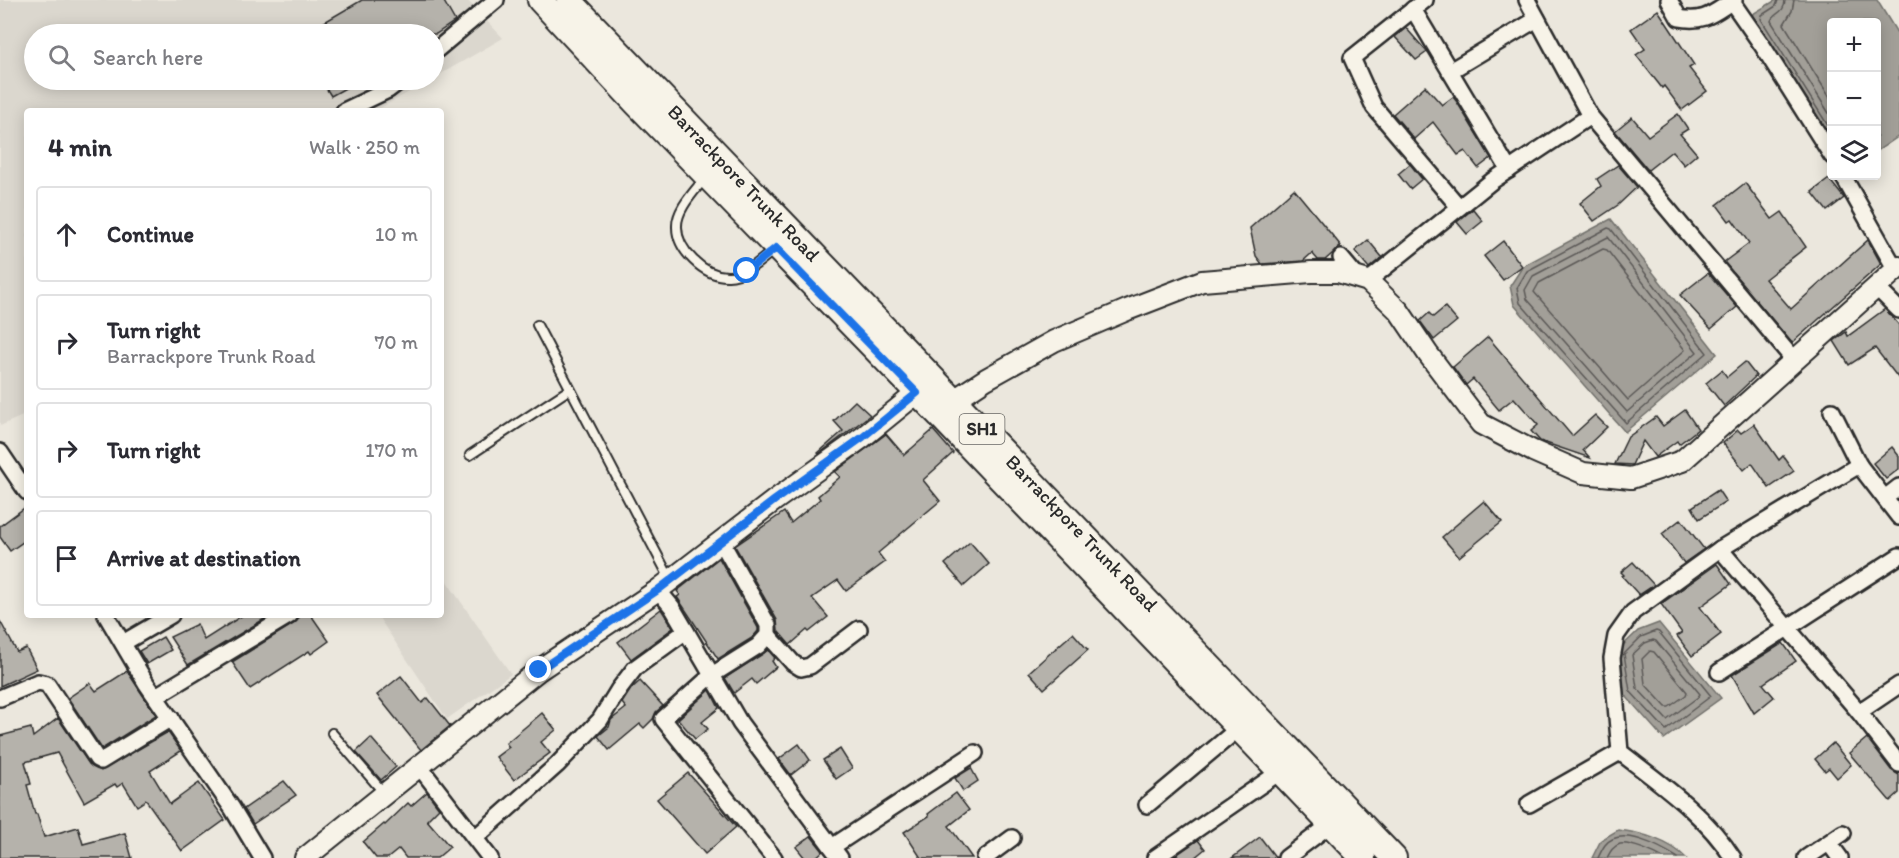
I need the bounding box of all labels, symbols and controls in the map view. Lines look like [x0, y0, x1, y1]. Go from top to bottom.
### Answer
map controls [1827, 18, 1881, 180]
button: + [1827, 18, 1881, 72]
search box [24, 24, 444, 90]
icon: search [45, 41, 78, 74]
text: Search here [93, 44, 203, 71]
button: − [1827, 72, 1881, 126]
street label: Barrackpore Trunk Road [663, 100, 825, 266]
button: layers [1827, 126, 1881, 180]
text: 4 min [48, 131, 112, 163]
text: Walk · 250 m [309, 135, 420, 159]
icon: ahead [50, 218, 83, 251]
text: Continue [107, 221, 194, 248]
text: 10 m [375, 222, 418, 246]
route start [733, 257, 759, 283]
text: Turn right [107, 317, 201, 344]
icon: right [50, 326, 83, 359]
text: 70 m [374, 330, 418, 354]
text: Barrackpore Trunk Road [107, 344, 316, 368]
road number: SH1 [960, 414, 1004, 444]
icon: right [50, 434, 83, 467]
text: Turn right [107, 437, 201, 464]
text: 170 m [365, 438, 418, 462]
street label: Barrackpore Trunk Road [1001, 450, 1163, 616]
icon: arrive [50, 542, 83, 575]
text: Arrive at destination [107, 545, 301, 572]
route end [525, 656, 551, 682]

